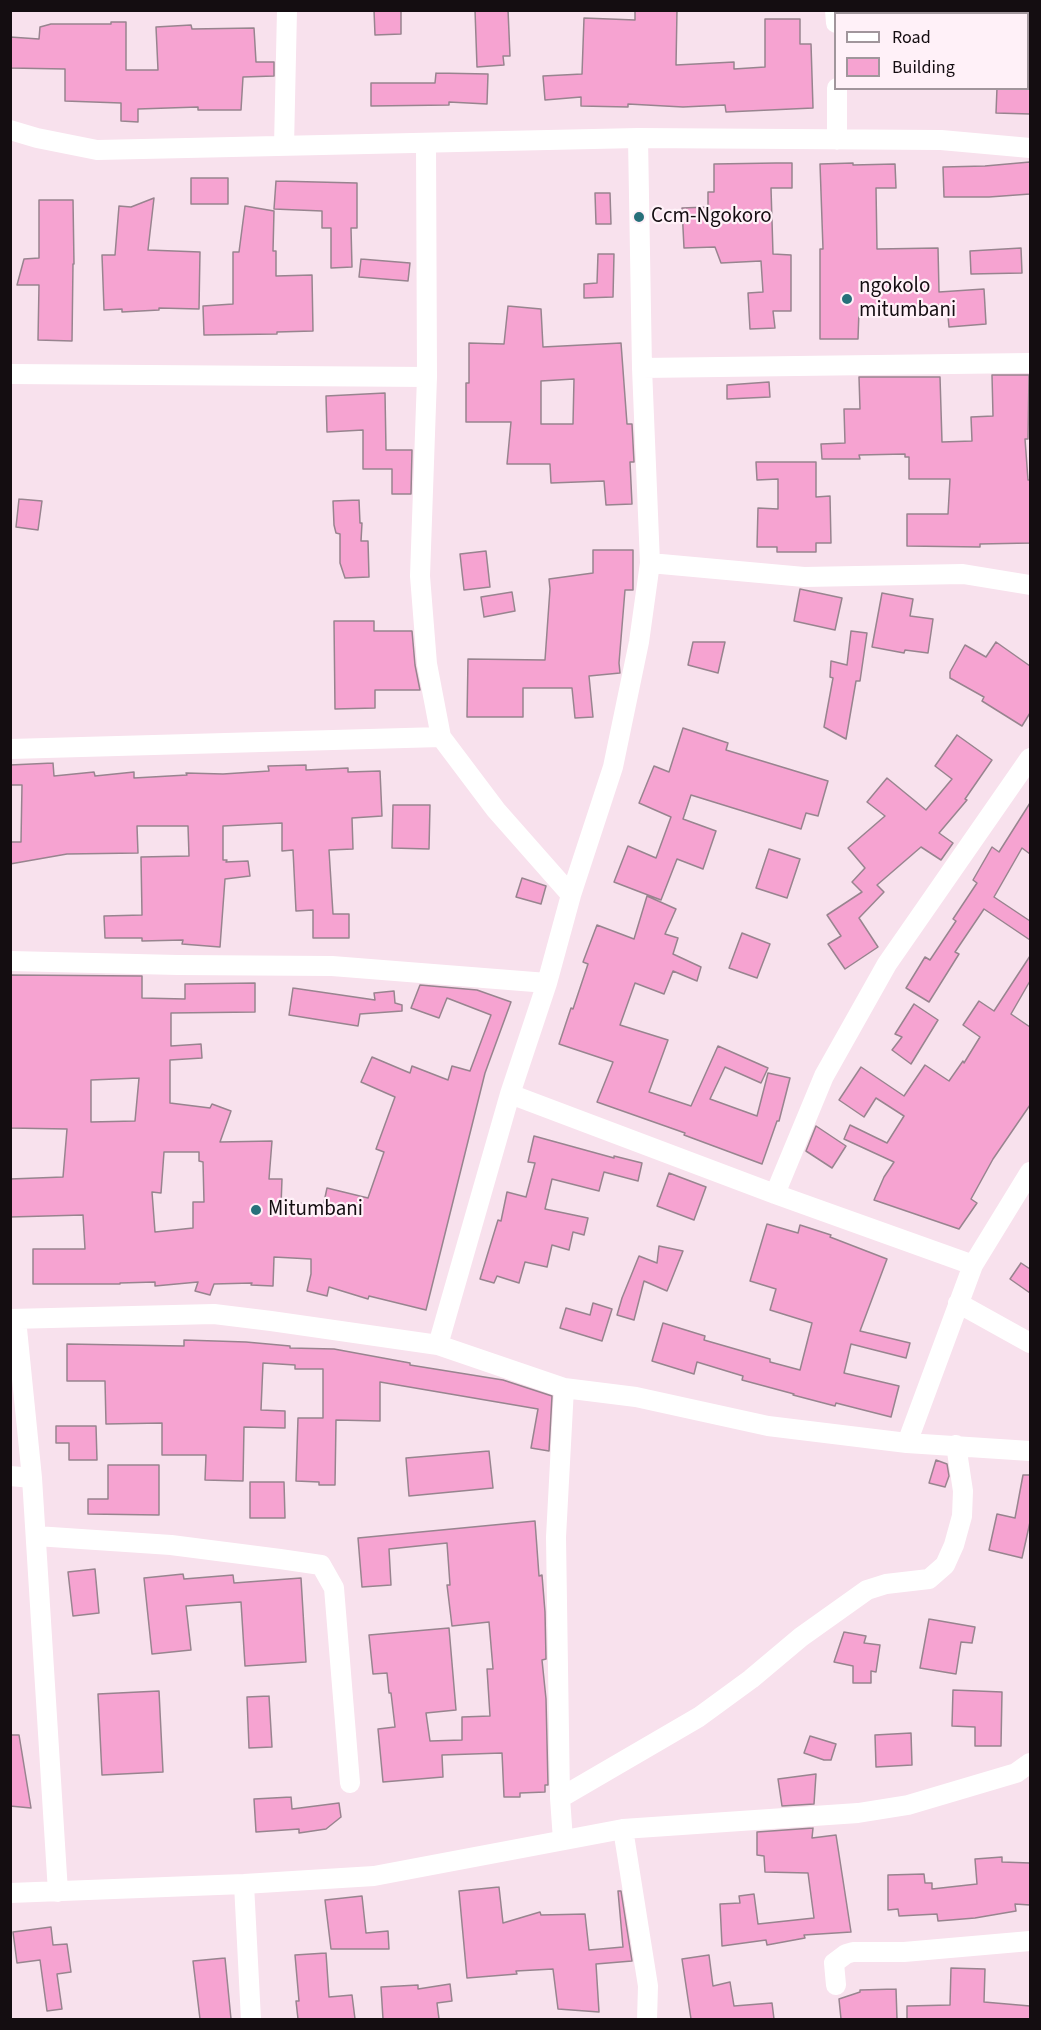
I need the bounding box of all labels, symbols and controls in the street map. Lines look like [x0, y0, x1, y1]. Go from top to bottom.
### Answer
legend [834, 12, 1029, 90]
text: Road [892, 25, 931, 50]
text: Building [892, 55, 955, 80]
place label: Ccm-Ngokoro [651, 204, 772, 230]
marker: Ccm-Ngokoro [632, 210, 646, 224]
place label: ngokolo mitumbani [859, 274, 956, 324]
marker: ngokolo mitumbani [840, 292, 854, 306]
place label: Mitumbani [268, 1197, 363, 1223]
marker: Mitumbani [249, 1203, 263, 1217]

